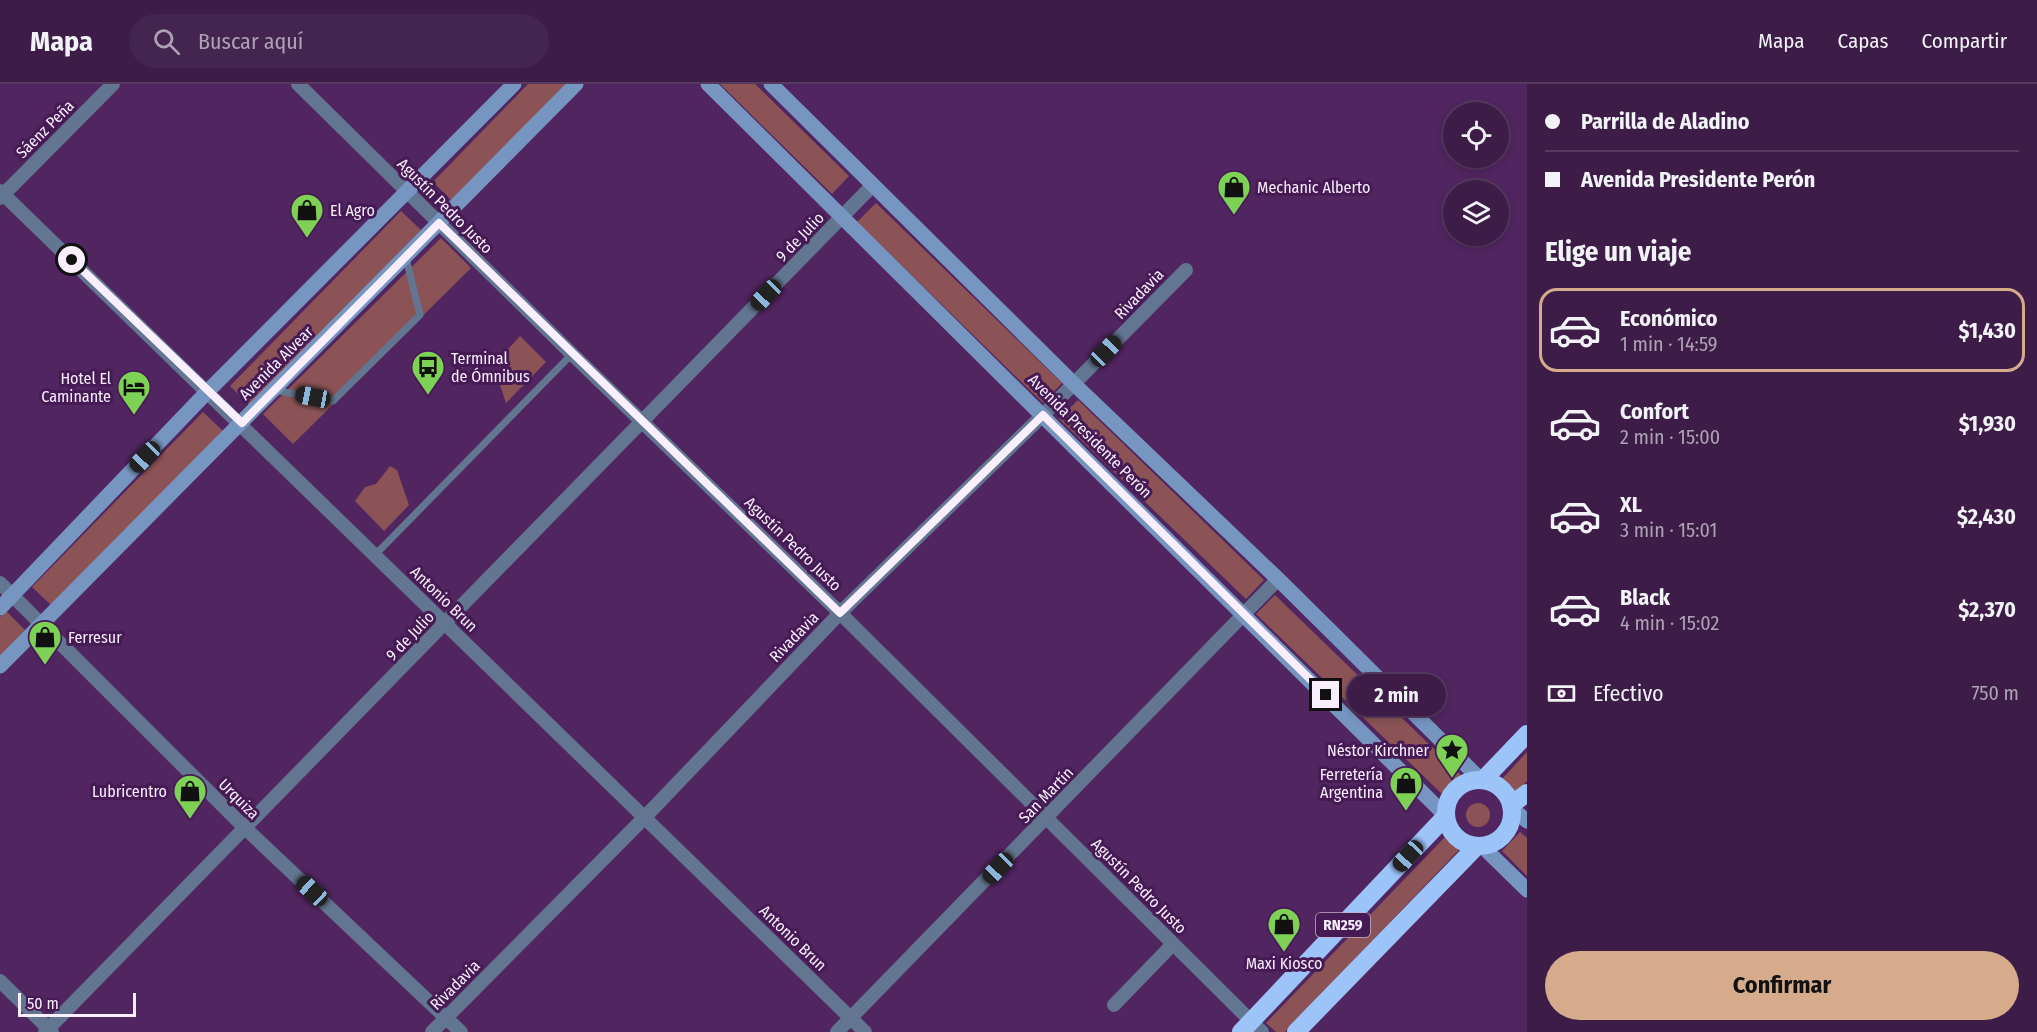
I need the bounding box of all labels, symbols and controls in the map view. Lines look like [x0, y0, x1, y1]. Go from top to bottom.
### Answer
search box [129, 14, 549, 68]
text: Mapa [30, 25, 93, 58]
icon: search [150, 25, 183, 58]
text: Buscar aquí [198, 28, 303, 55]
text: Mapa [1758, 28, 1805, 54]
text: Capas [1838, 28, 1888, 54]
text: Compartir [1921, 28, 2007, 54]
street label: Sáenz Peña [12, 96, 78, 162]
map controls [1443, 102, 1509, 246]
button: locate [1443, 102, 1509, 168]
text: Parrilla de Aladino [1581, 108, 1750, 135]
street label: Agustín Pedro Justo [393, 154, 497, 258]
text: Avenida Presidente Perón [1581, 166, 1815, 193]
shop icon: Mechanic Alberto [1216, 169, 1252, 216]
place label: Mechanic Alberto [1257, 178, 1371, 197]
button: layers [1443, 180, 1509, 246]
shop icon: El Agro [289, 192, 325, 239]
place label: El Agro [330, 201, 375, 220]
street label: 9 de Julio [772, 208, 828, 266]
text: Elige un viaje [1545, 236, 1691, 268]
route start [58, 246, 85, 273]
street label: Rivadavia [1110, 265, 1168, 323]
car [747, 276, 785, 314]
icon: car [1548, 303, 1602, 357]
text: Económico [1620, 305, 1718, 332]
text: $1,430 [1959, 317, 2016, 344]
street label: Avenida Alvear [235, 322, 317, 404]
car [1087, 332, 1125, 370]
text: 1 min · 14:59 [1620, 332, 1718, 356]
bus stop icon: Terminal de Ómnibus [410, 349, 446, 396]
place label: Terminal de Ómnibus [451, 349, 530, 386]
place label: Hotel El Caminante [41, 369, 111, 406]
hotel icon: Hotel El Caminante [116, 369, 152, 416]
street label: Avenida Presidente Perón [1024, 370, 1156, 502]
car [294, 385, 332, 409]
icon: car [1548, 396, 1602, 450]
text: Confort [1620, 398, 1689, 425]
text: $1,930 [1959, 410, 2016, 437]
text: 2 min · 15:00 [1620, 425, 1720, 449]
car [126, 438, 164, 476]
icon: car [1548, 489, 1602, 543]
text: XL [1620, 491, 1642, 518]
street label: Agustín Pedro Justo [741, 493, 845, 595]
text: $2,430 [1957, 503, 2016, 530]
text: 3 min · 15:01 [1620, 518, 1717, 542]
street label: Antonio Brun [406, 562, 482, 636]
icon: car [1548, 582, 1602, 636]
text: Black [1620, 584, 1670, 611]
text: $2,370 [1958, 596, 2016, 623]
street label: 9 de Julio [382, 607, 438, 665]
street label: Rivadavia [765, 608, 823, 666]
text: 4 min · 15:02 [1620, 611, 1719, 635]
shop icon: Ferresur [27, 619, 63, 666]
place label: Ferresur [68, 628, 122, 647]
callout: 2 min [1347, 674, 1446, 716]
icon: cash [1545, 677, 1578, 710]
text: Efectivo [1593, 680, 1664, 707]
route end [1312, 681, 1339, 708]
text: 750 m [1972, 681, 2019, 705]
text: 2 min [1374, 683, 1419, 707]
place icon: Néstor Kirchner [1434, 732, 1470, 779]
place label: Néstor Kirchner [1327, 741, 1429, 760]
street label: San Martín [1015, 763, 1077, 827]
place label: Ferretería Argentina [1320, 765, 1383, 802]
shop icon: Ferretería Argentina [1388, 765, 1424, 812]
shop icon: Lubricentro [172, 773, 208, 820]
street label: Urquiza [215, 775, 263, 823]
place label: Lubricentro [92, 782, 167, 801]
street label: Agustín Pedro Justo [1087, 834, 1191, 938]
car [1389, 837, 1427, 875]
car [979, 849, 1017, 887]
car [293, 872, 331, 910]
street label: Antonio Brun [755, 901, 831, 975]
shop icon: Maxi Kiosco [1266, 906, 1302, 953]
road number: RN259 [1316, 913, 1370, 937]
button: Confirmar [1545, 951, 2019, 1020]
place label: Maxi Kiosco [1246, 954, 1322, 973]
street label: Rivadavia [426, 956, 484, 1014]
scale bar [18, 990, 136, 1018]
text: 50 m [27, 994, 59, 1013]

